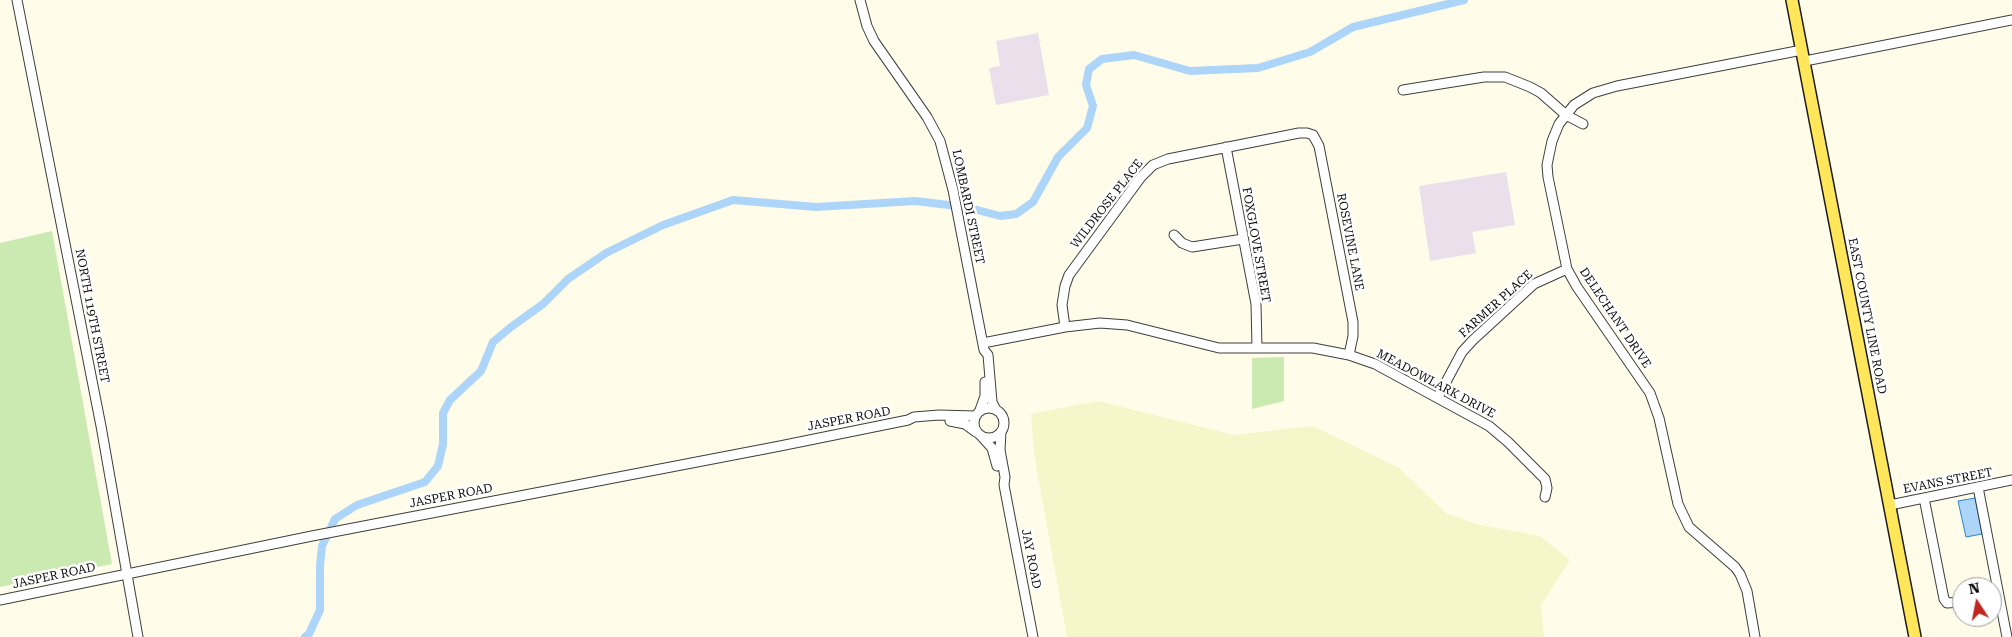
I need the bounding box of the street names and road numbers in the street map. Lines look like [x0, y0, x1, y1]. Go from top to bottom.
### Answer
street label: LOMBARDI STREET [949, 148, 987, 266]
street label: WILDROSE PLACE [1068, 157, 1146, 251]
street label: FOXGLOVE STREET [1239, 186, 1273, 304]
street label: ROSEVINE LANE [1333, 192, 1367, 292]
street label: EAST COUNTY LINE ROAD [1845, 237, 1889, 395]
street label: NORTH 119TH STREET [72, 248, 112, 384]
street label: DELECHANT DRIVE [1576, 265, 1654, 371]
street label: FARMER PLACE [1456, 267, 1536, 341]
street label: MEADOWLARK DRIVE [1374, 347, 1498, 421]
street label: JASPER ROAD [806, 404, 892, 434]
street label: EVANS STREET [1902, 465, 1994, 497]
street label: JASPER ROAD [408, 481, 494, 511]
street label: JAY ROAD [1018, 528, 1044, 590]
street label: JASPER ROAD [11, 560, 97, 592]

